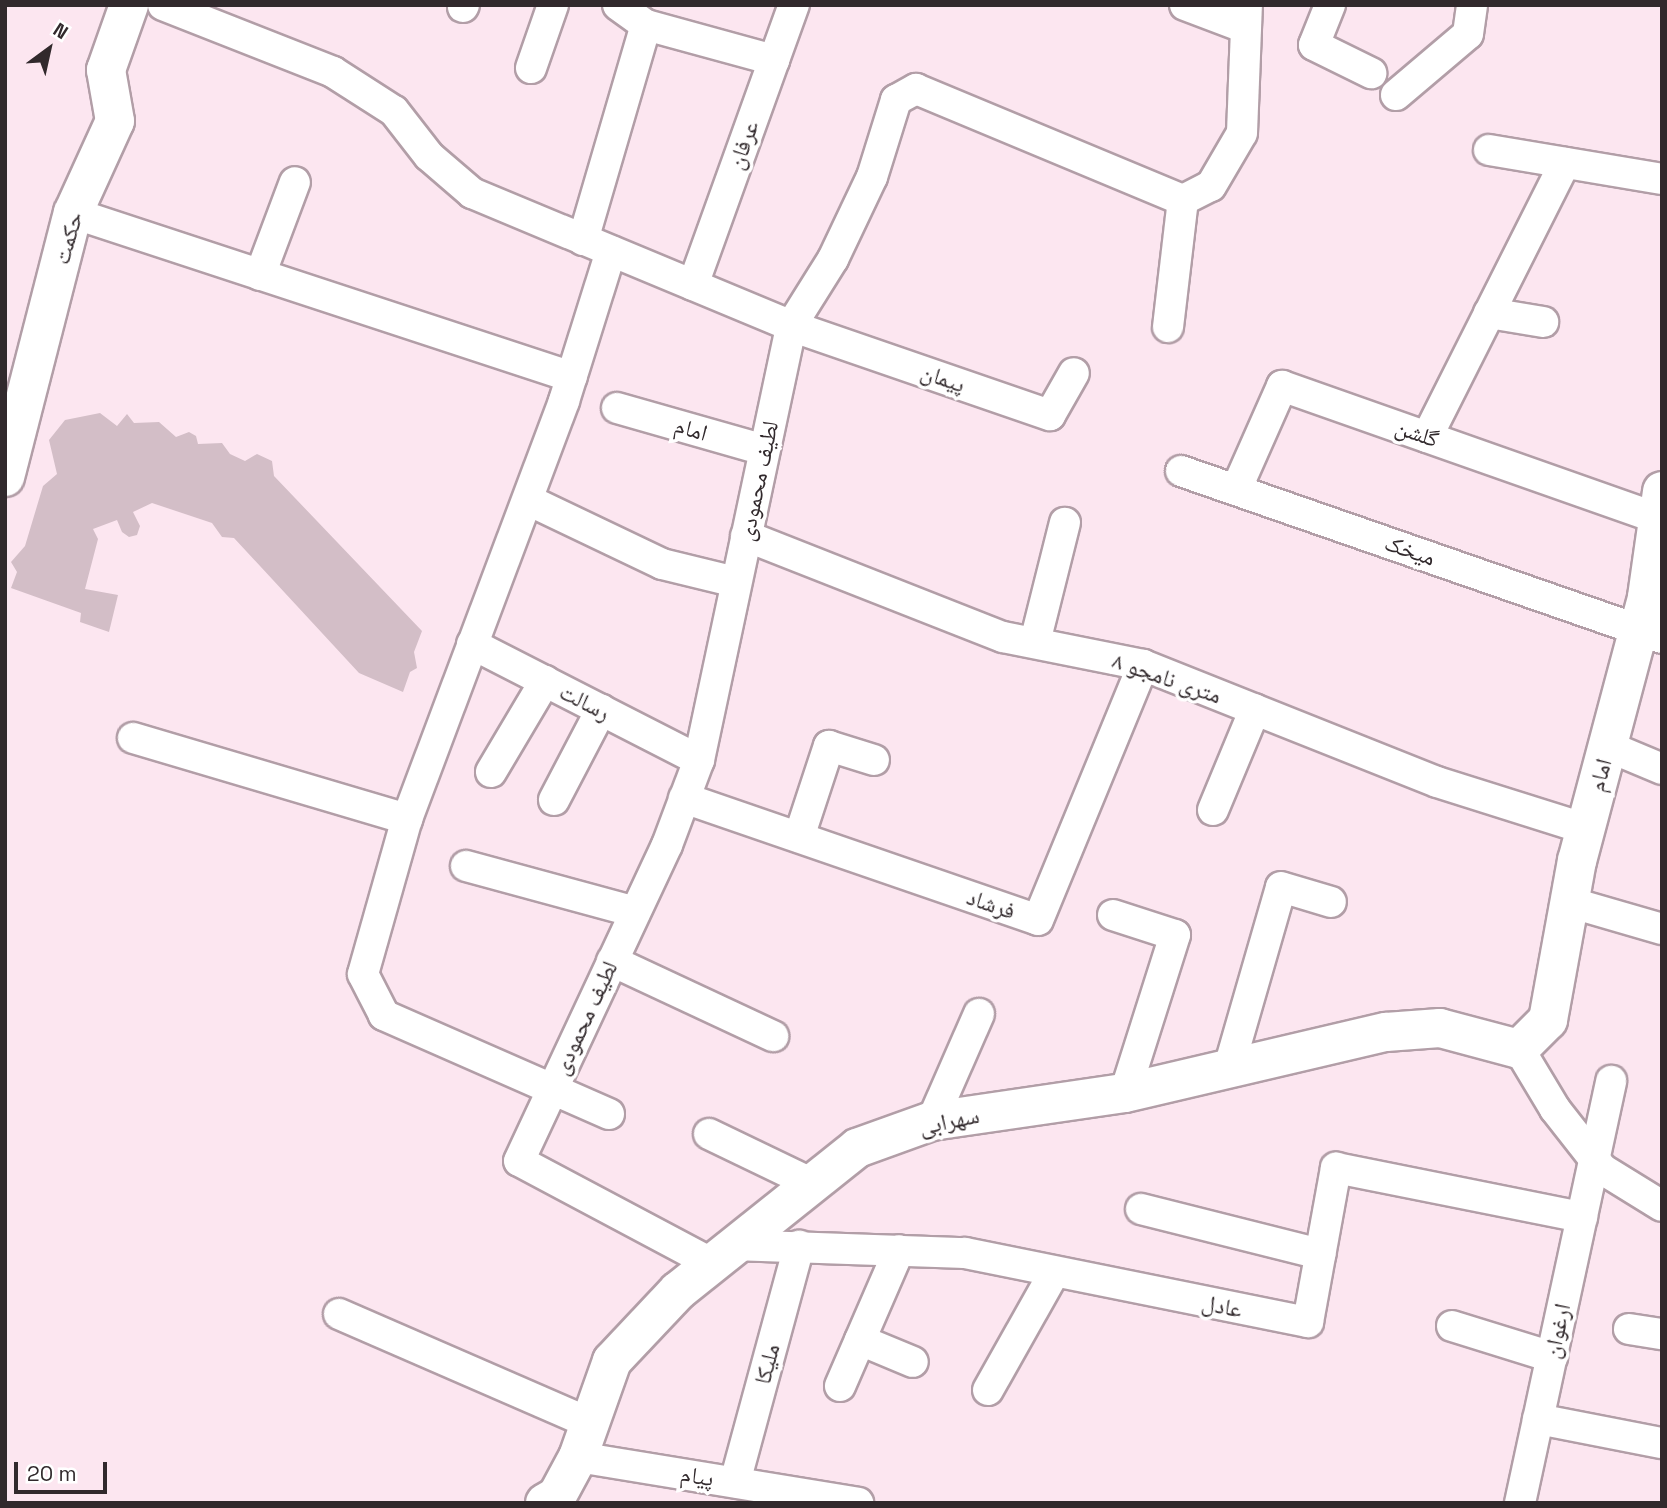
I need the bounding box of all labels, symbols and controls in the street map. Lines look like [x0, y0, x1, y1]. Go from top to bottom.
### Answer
north arrow [14, 14, 84, 84]
text: N [49, 17, 73, 45]
street label: عرفان [722, 117, 764, 173]
street label: حکمت [47, 208, 89, 268]
street label: پیمان [917, 358, 969, 398]
street label: امام [671, 411, 711, 447]
street label: گلشن [1392, 413, 1442, 453]
street label: لطیف محمودی [732, 418, 784, 544]
street label: میخک [1381, 528, 1439, 572]
street label: ۸ متری نامجو [1109, 647, 1225, 709]
street label: رسالت [555, 678, 615, 726]
street label: امام [1582, 755, 1618, 795]
street label: فرشاد [963, 883, 1019, 925]
street label: لطیف محمودی [547, 957, 623, 1079]
street label: سهرابی [916, 1101, 982, 1141]
street label: عادل [1199, 1289, 1245, 1323]
street label: ارغوان [1538, 1301, 1576, 1361]
street label: ملیکا [748, 1341, 786, 1387]
scale bar [18, 1448, 110, 1492]
text: 20 m [27, 1460, 77, 1487]
street label: پیام [678, 1460, 716, 1492]

